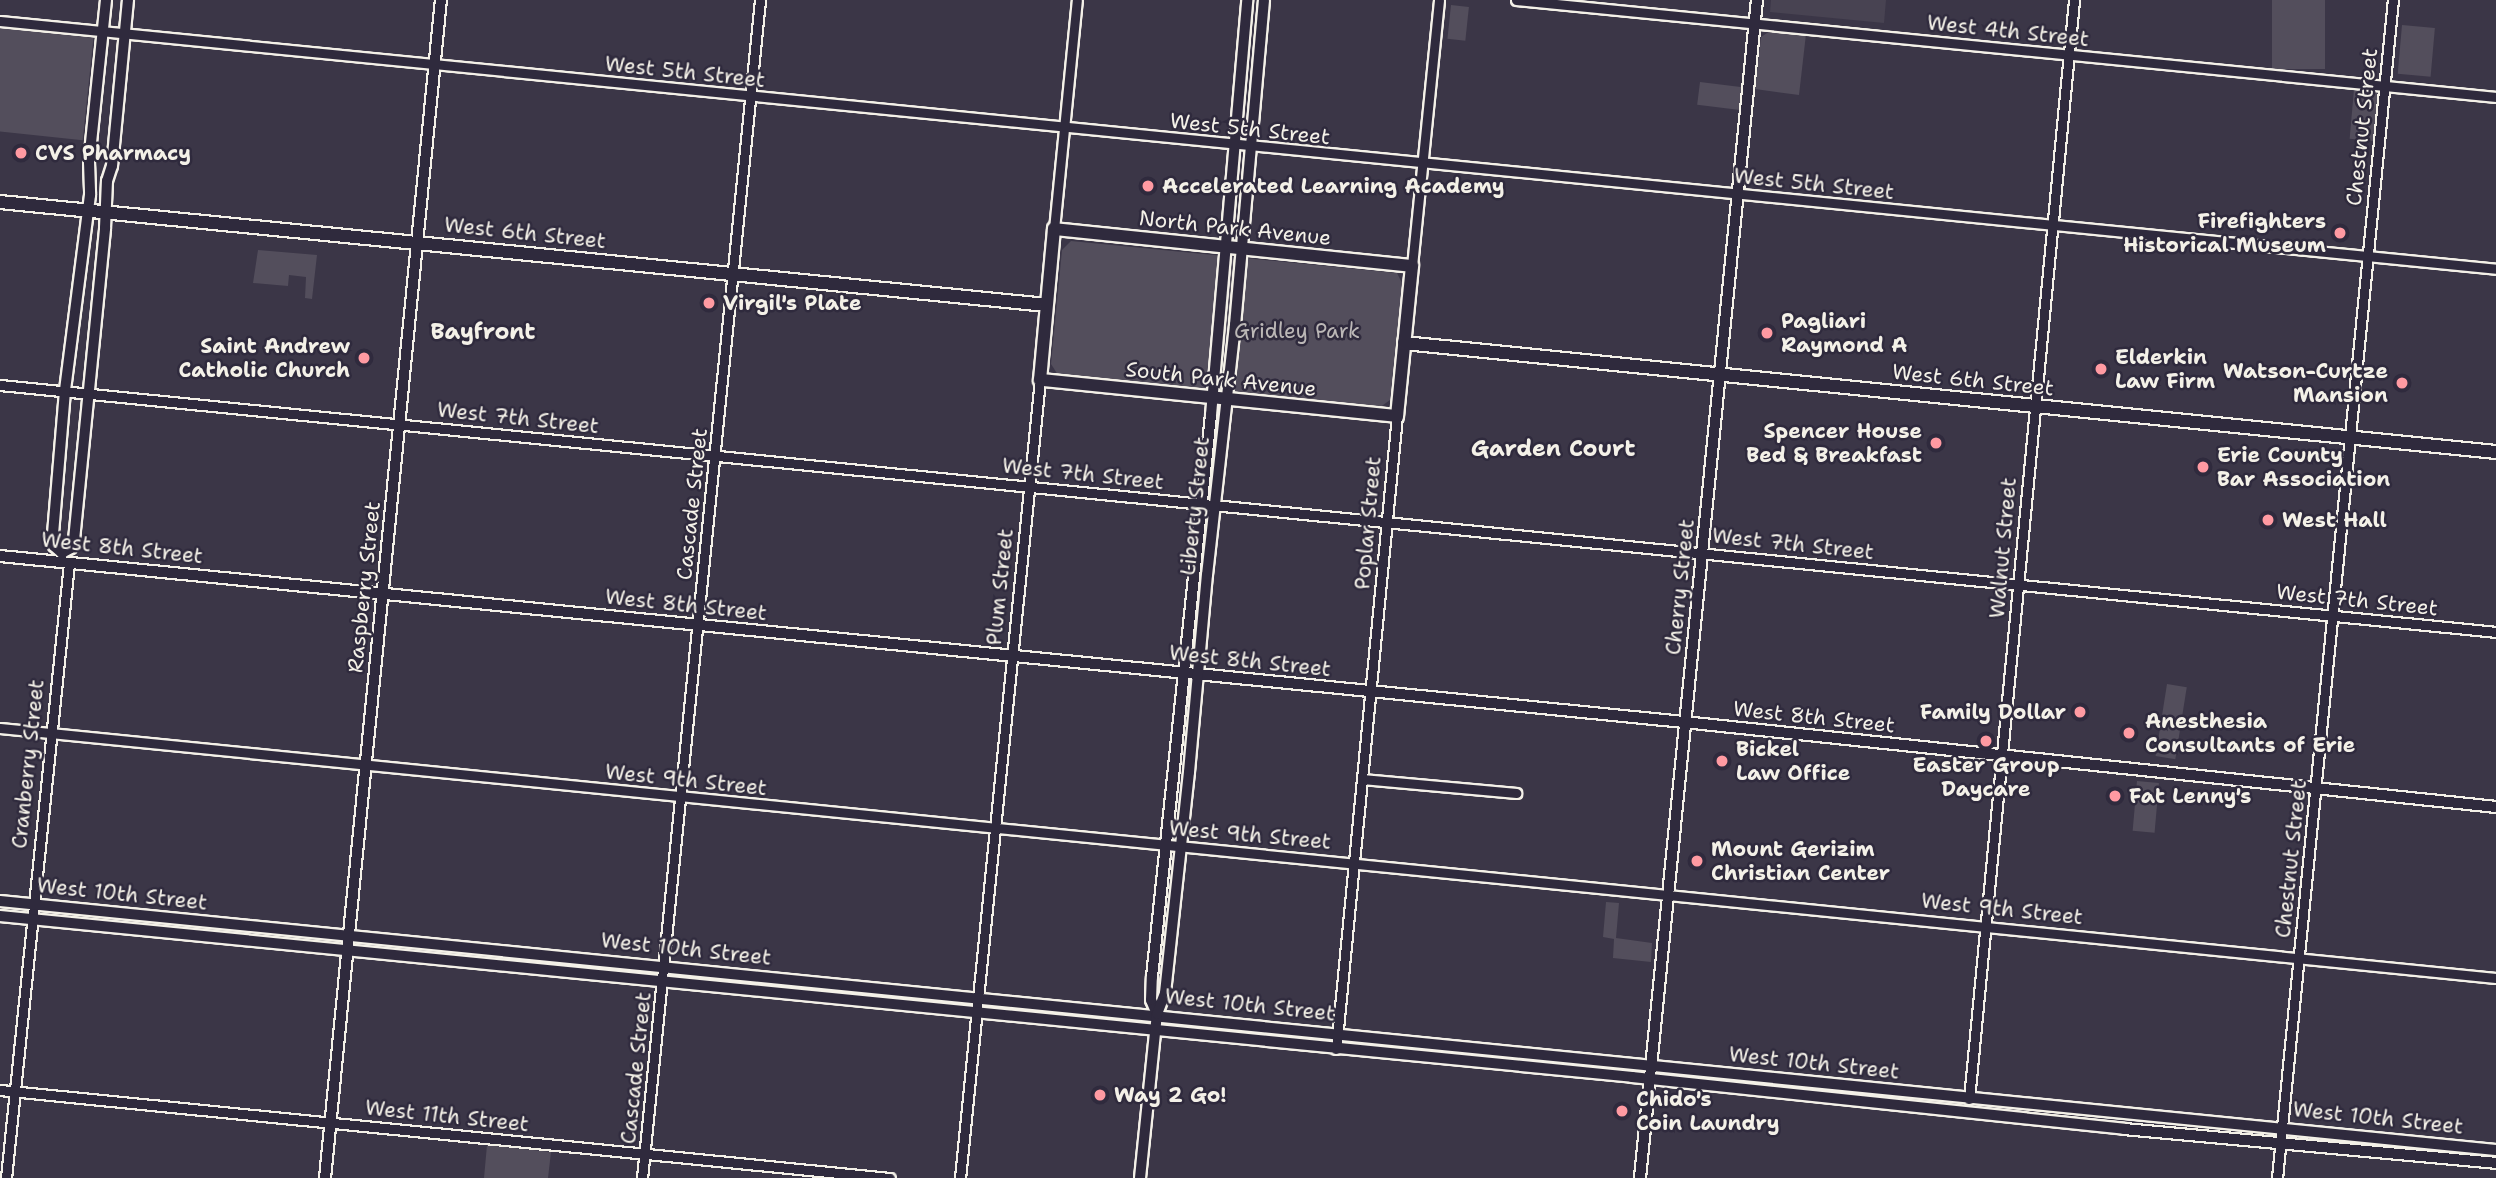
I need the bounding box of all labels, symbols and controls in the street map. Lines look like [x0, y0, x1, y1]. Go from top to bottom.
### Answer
street label: West 4th Street [1926, 10, 2090, 52]
street label: Chestnut Street [2341, 47, 2383, 207]
street label: West 5th Street [604, 51, 766, 93]
street label: West 5th Street [1169, 108, 1331, 150]
place label: CVS Pharmacy [35, 140, 191, 166]
marker: CVS Pharmacy [13, 145, 29, 161]
street label: West 5th Street [1733, 163, 1895, 205]
place label: Accelerated Learning Academy [1162, 173, 1505, 199]
marker: Accelerated Learning Academy [1140, 178, 1156, 194]
street label: North Park Avenue [1138, 205, 1332, 251]
place label: Firefighters Historical Museum [2123, 208, 2326, 258]
street label: West 6th Street [443, 212, 607, 254]
marker: Firefighters Historical Museum [2332, 225, 2348, 241]
place label: Virgil's Plate [723, 290, 862, 316]
marker: Virgil's Plate [701, 295, 717, 311]
place label: Pagliari Raymond A [1781, 308, 1907, 358]
district label: Bayfront [431, 317, 535, 345]
park label: Gridley Park [1234, 318, 1360, 344]
marker: Pagliari Raymond A [1759, 325, 1775, 341]
place label: Saint Andrew Catholic Church [178, 333, 350, 383]
place label: Elderkin Law Firm [2115, 344, 2215, 394]
marker: Saint Andrew Catholic Church [356, 350, 372, 366]
street label: South Park Avenue [1124, 356, 1318, 402]
place label: Watson-Curtze Mansion [2223, 358, 2388, 408]
street label: West 6th Street [1891, 359, 2055, 401]
marker: Elderkin Law Firm [2093, 361, 2109, 377]
marker: Watson-Curtze Mansion [2394, 375, 2410, 391]
street label: West 7th Street [436, 397, 600, 439]
place label: Spencer House Bed & Breakfast [1746, 418, 1922, 468]
street label: Cascade Street [671, 427, 713, 581]
district label: Garden Court [1471, 434, 1635, 462]
street label: Liberty Street [1175, 435, 1215, 577]
marker: Spencer House Bed & Breakfast [1928, 435, 1944, 451]
place label: Erie County Bar Association [2217, 442, 2390, 492]
street label: West 7th Street [1001, 453, 1165, 495]
street label: Poplar Street [1350, 455, 1386, 591]
marker: Erie County Bar Association [2195, 459, 2211, 475]
street label: Walnut Street [1984, 476, 2022, 620]
street label: Raspberry Street [342, 500, 386, 674]
place label: West Hall [2282, 507, 2387, 533]
marker: West Hall [2260, 512, 2276, 528]
street label: Cherry Street [1660, 518, 1700, 656]
street label: West 7th Street [1711, 523, 1875, 565]
street label: West 8th Street [40, 527, 204, 569]
street label: Plum Street [981, 527, 1019, 647]
street label: West 7th Street [2275, 579, 2439, 621]
street label: West 8th Street [604, 584, 768, 626]
street label: West 8th Street [1168, 640, 1332, 682]
street label: Cranberry Street [7, 678, 49, 850]
street label: West 8th Street [1732, 696, 1896, 738]
place label: Family Dollar [1920, 699, 2066, 725]
marker: Family Dollar [2072, 704, 2088, 720]
place label: Anesthesia Consultants of Erie [2145, 708, 2355, 758]
marker: Anesthesia Consultants of Erie [2119, 723, 2139, 743]
marker: Easter Group Daycare [1978, 733, 1994, 749]
place label: Bickel Law Office [1736, 736, 1850, 786]
place label: Easter Group Daycare [1913, 752, 2059, 802]
marker: Bickel Law Office [1714, 753, 1730, 769]
street label: West 9th Street [604, 759, 768, 801]
street label: Chestnut Street [2270, 779, 2312, 939]
place label: Fat Lenny's [2129, 783, 2251, 809]
marker: Fat Lenny's [2107, 788, 2123, 804]
street label: West 9th Street [1168, 815, 1332, 855]
place label: Mount Gerizim Christian Center [1711, 836, 1890, 886]
marker: Mount Gerizim Christian Center [1689, 853, 1705, 869]
street label: West 10th Street [36, 873, 208, 915]
street label: West 9th Street [1920, 888, 2084, 930]
street label: West 10th Street [600, 928, 772, 970]
street label: West 10th Street [1164, 984, 1336, 1026]
street label: Cascade Street [615, 991, 657, 1145]
street label: West 10th Street [1728, 1042, 1900, 1084]
place label: Way 2 Go! [1114, 1082, 1226, 1108]
place label: Chido's Coin Laundry [1636, 1086, 1780, 1136]
marker: Way 2 Go! [1092, 1087, 1108, 1103]
street label: West 11th Street [364, 1095, 530, 1137]
street label: West 10th Street [2292, 1097, 2464, 1139]
marker: Chido's Coin Laundry [1614, 1103, 1630, 1119]

